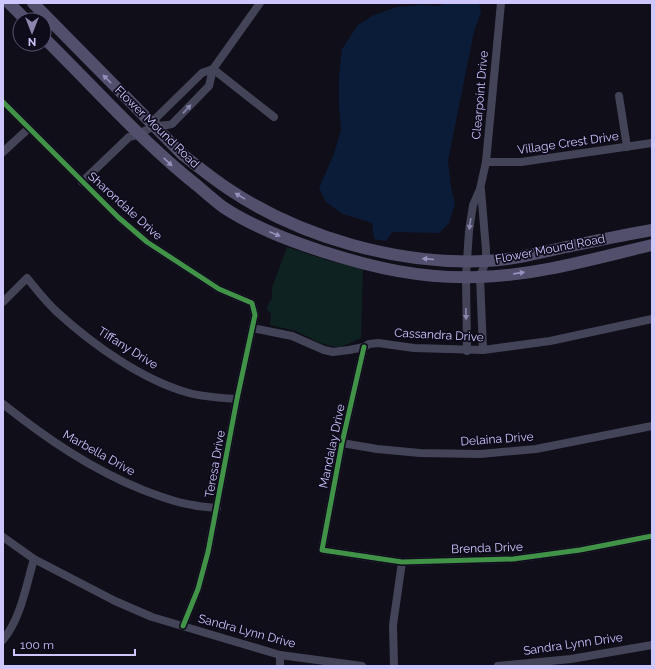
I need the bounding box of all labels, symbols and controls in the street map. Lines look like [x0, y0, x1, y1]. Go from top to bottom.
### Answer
north arrow [12, 12, 52, 52]
text: N [28, 35, 36, 48]
street label: Clearpoint Drive [469, 50, 491, 140]
one-way arrow [102, 74, 112, 84]
street label: Flower Mound Road [112, 83, 202, 171]
one-way arrow [182, 104, 191, 114]
street label: Village Crest Drive [516, 129, 620, 157]
one-way arrow [163, 157, 173, 166]
street label: Sharondale Drive [85, 169, 165, 243]
one-way arrow [234, 193, 246, 200]
one-way arrow [467, 218, 473, 230]
one-way arrow [269, 231, 281, 237]
street label: Flower Mound Road [494, 231, 606, 267]
one-way arrow [422, 255, 434, 262]
one-way arrow [513, 270, 525, 276]
one-way arrow [463, 308, 469, 321]
street label: Tiffany Drive [95, 324, 161, 372]
street label: Cassandra Drive [394, 326, 484, 344]
street label: Mandalay Drive [316, 403, 348, 489]
street label: Marbella Drive [60, 427, 138, 479]
street label: Teresa Drive [202, 429, 228, 499]
street label: Delaina Drive [460, 429, 534, 449]
street label: Brenda Drive [451, 540, 523, 556]
street label: Sandra Lynn Drive [197, 611, 297, 651]
street label: Sandra Lynn Drive [522, 630, 624, 658]
scale bar [14, 631, 135, 657]
text: 100 m [20, 638, 54, 652]

